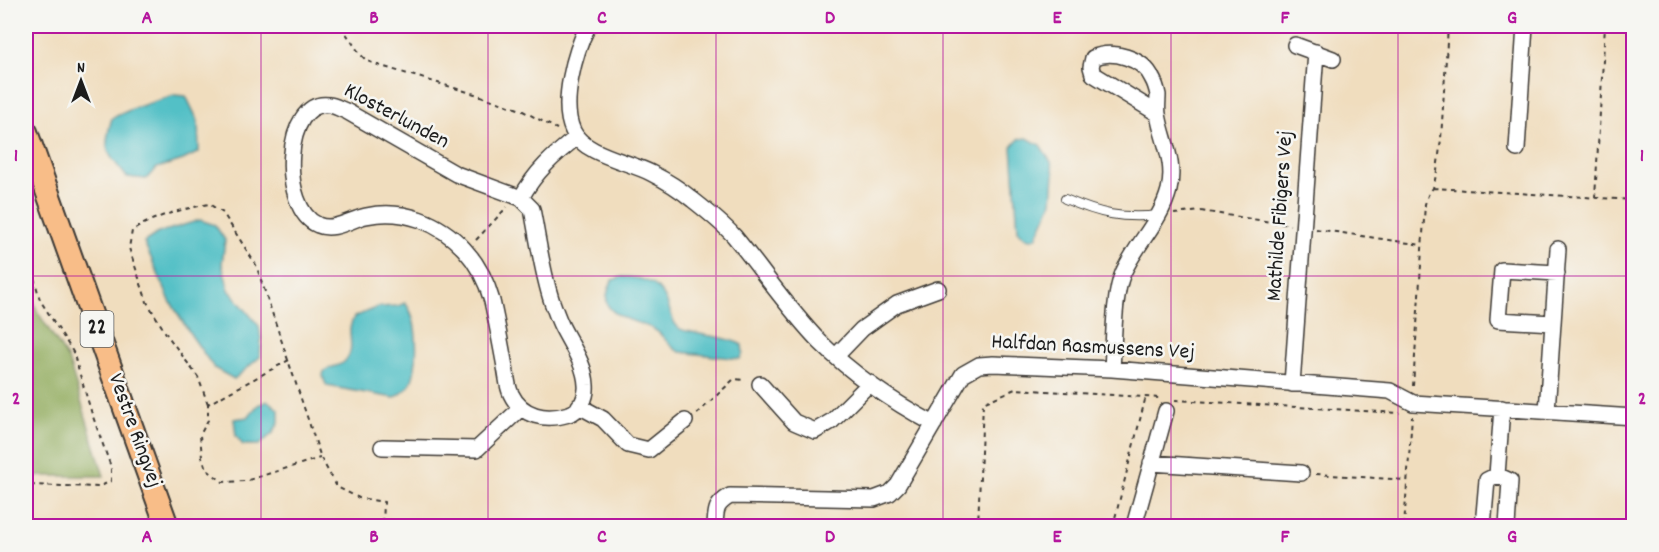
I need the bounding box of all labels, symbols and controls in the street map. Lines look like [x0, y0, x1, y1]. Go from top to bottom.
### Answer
text: A [142, 5, 153, 33]
text: B [369, 5, 379, 33]
text: C [597, 5, 607, 33]
text: D [825, 5, 836, 33]
text: E [1052, 5, 1062, 33]
text: F [1281, 5, 1291, 33]
text: G [1507, 5, 1517, 33]
north arrow [51, 51, 111, 111]
text: N [77, 57, 85, 80]
street label: Klosterlunden [338, 76, 454, 158]
street label: Mathilde Fibigers Vej [1260, 130, 1302, 302]
text: 1 [14, 143, 18, 171]
text: 1 [1640, 143, 1644, 171]
road number: 22 [80, 311, 114, 347]
street label: Halfdan Rasmussens Vej [990, 327, 1196, 369]
street label: Vestre Ringvej [99, 369, 169, 493]
text: 2 [12, 386, 20, 414]
text: 2 [1638, 386, 1646, 414]
text: A [142, 524, 153, 552]
text: B [369, 524, 379, 552]
text: C [597, 524, 607, 552]
text: D [825, 524, 836, 552]
text: E [1052, 524, 1062, 552]
text: F [1281, 524, 1291, 552]
text: G [1507, 524, 1517, 552]

